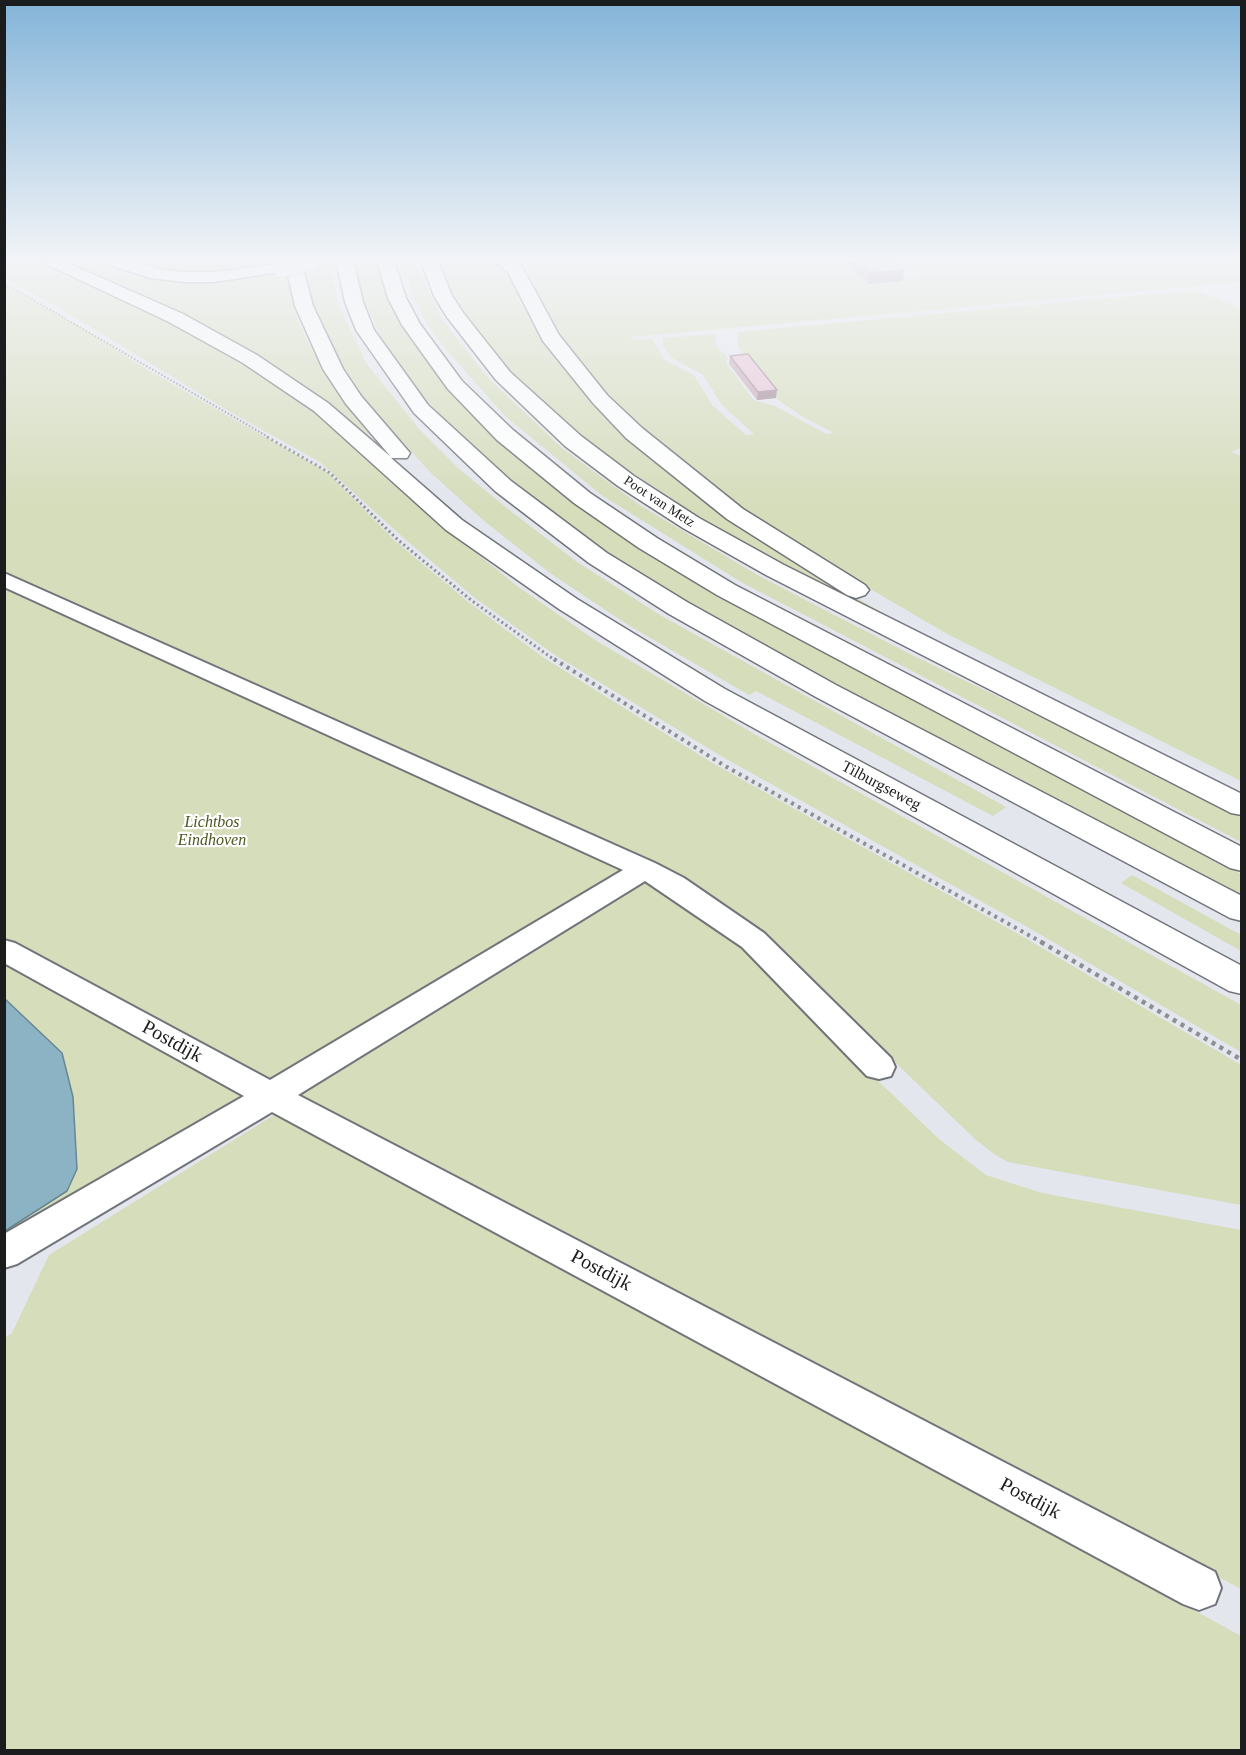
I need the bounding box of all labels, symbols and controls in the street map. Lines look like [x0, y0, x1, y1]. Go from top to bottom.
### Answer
street label: Poot van Metz [620, 473, 698, 531]
street label: Tilburgseweg [838, 757, 924, 815]
park label: Lichtbos Eindhoven [178, 813, 246, 851]
street label: Postdijk [138, 1016, 206, 1068]
street label: Postdijk [566, 1245, 636, 1297]
street label: Postdijk [995, 1473, 1065, 1525]

